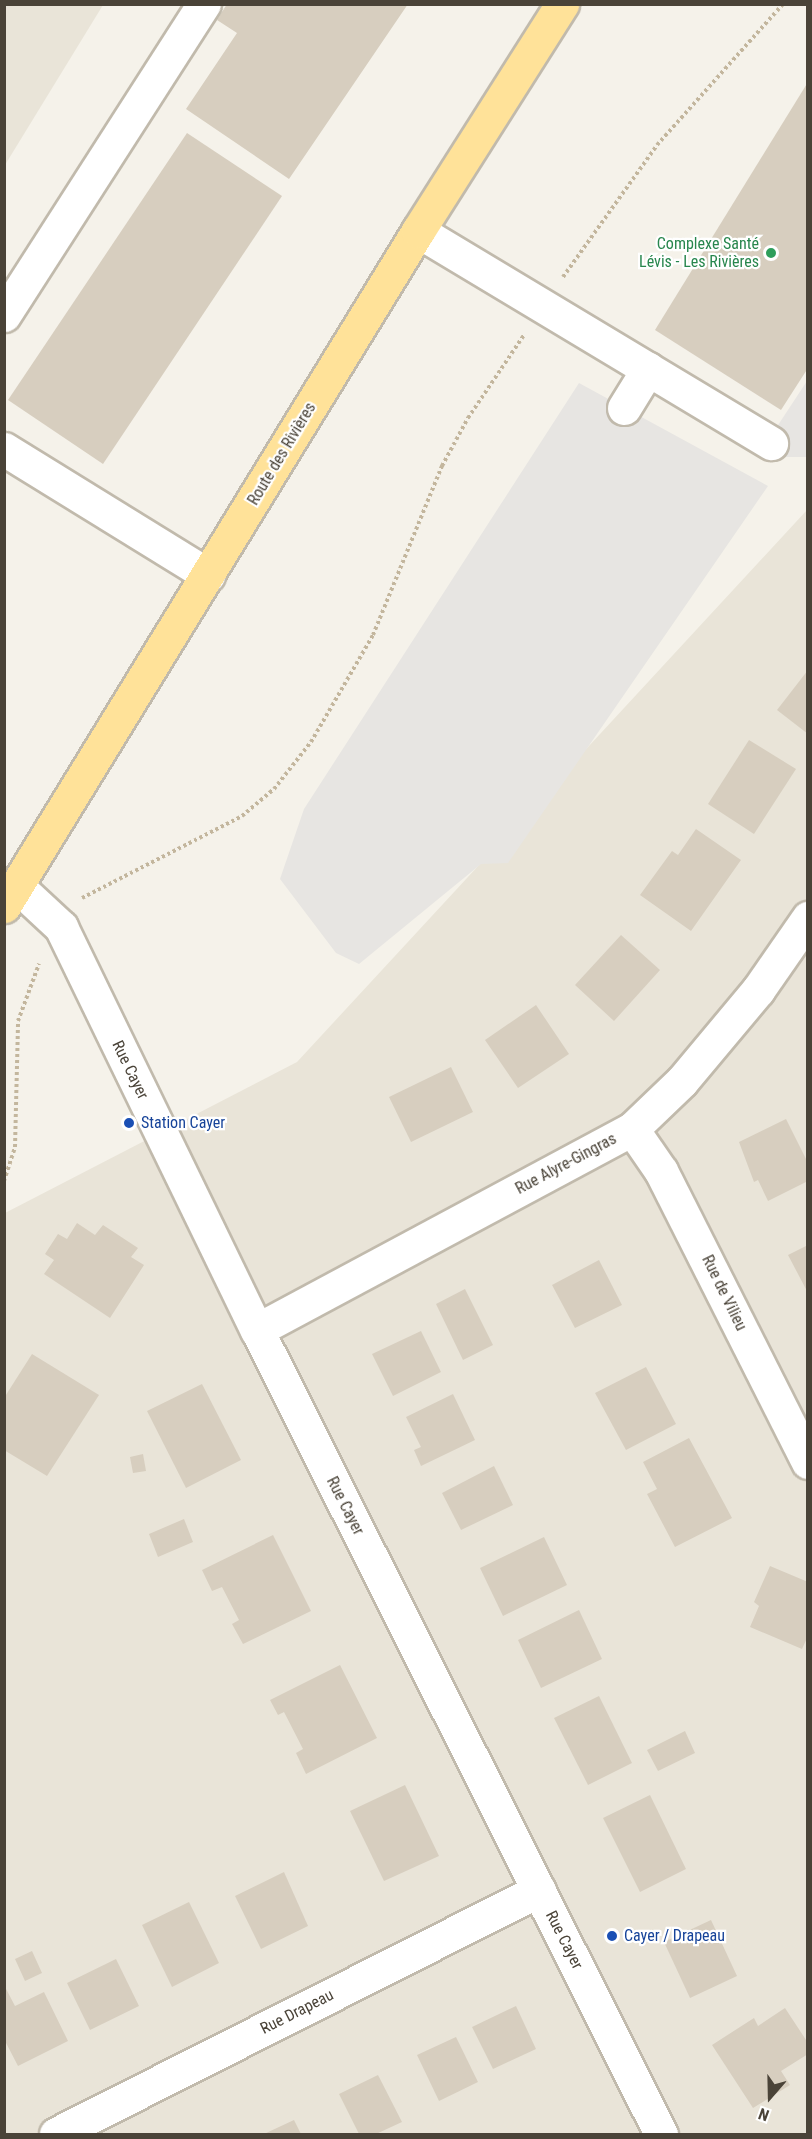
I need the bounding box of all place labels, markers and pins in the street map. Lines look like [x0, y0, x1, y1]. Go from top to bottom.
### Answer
place label: Complexe Santé Lévis - Les Rivières [639, 234, 759, 272]
marker: Complexe Santé Lévis - Les Rivières [764, 246, 778, 260]
place label: Station Cayer [141, 1113, 225, 1133]
marker: Station Cayer [122, 1116, 136, 1130]
place label: Cayer / Drapeau [624, 1926, 725, 1946]
marker: Cayer / Drapeau [605, 1929, 619, 1943]

